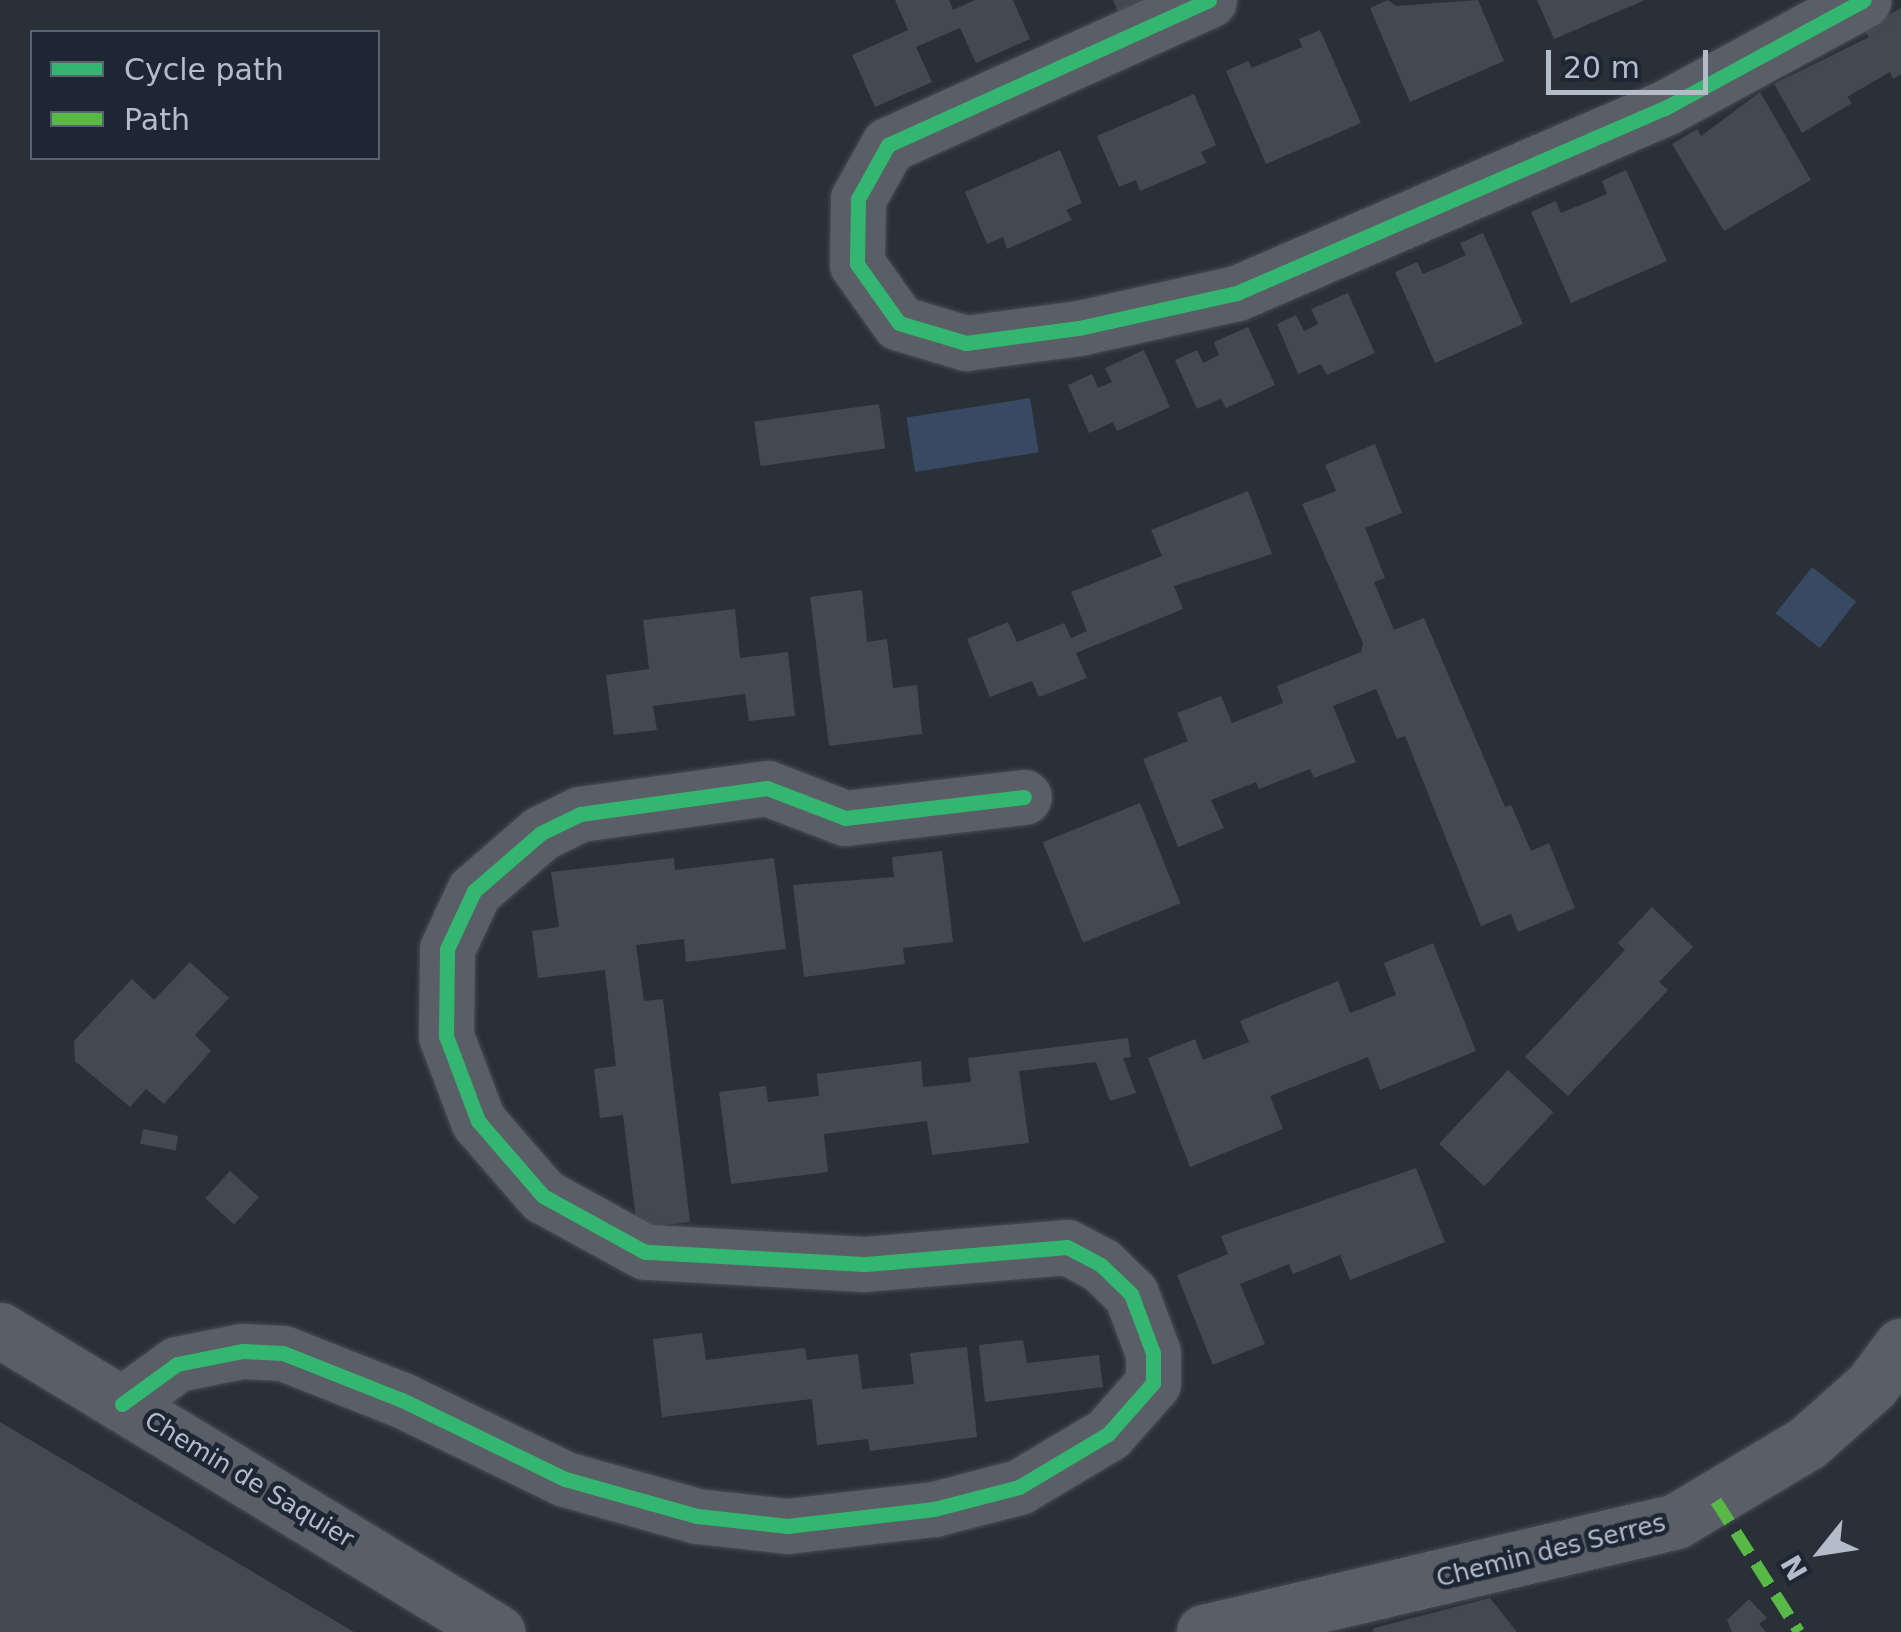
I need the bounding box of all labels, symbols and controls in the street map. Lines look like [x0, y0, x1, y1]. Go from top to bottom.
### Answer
legend [30, 30, 380, 160]
scale bar [1551, 30, 1714, 92]
text: 20 m [1563, 50, 1640, 85]
text: Cycle path [124, 52, 284, 87]
text: Path [124, 102, 190, 137]
street label: Chemin de Saquier [139, 1406, 359, 1554]
north arrow [1771, 1502, 1871, 1602]
street label: Chemin des Serres [1433, 1508, 1669, 1594]
text: N [1774, 1549, 1815, 1586]

